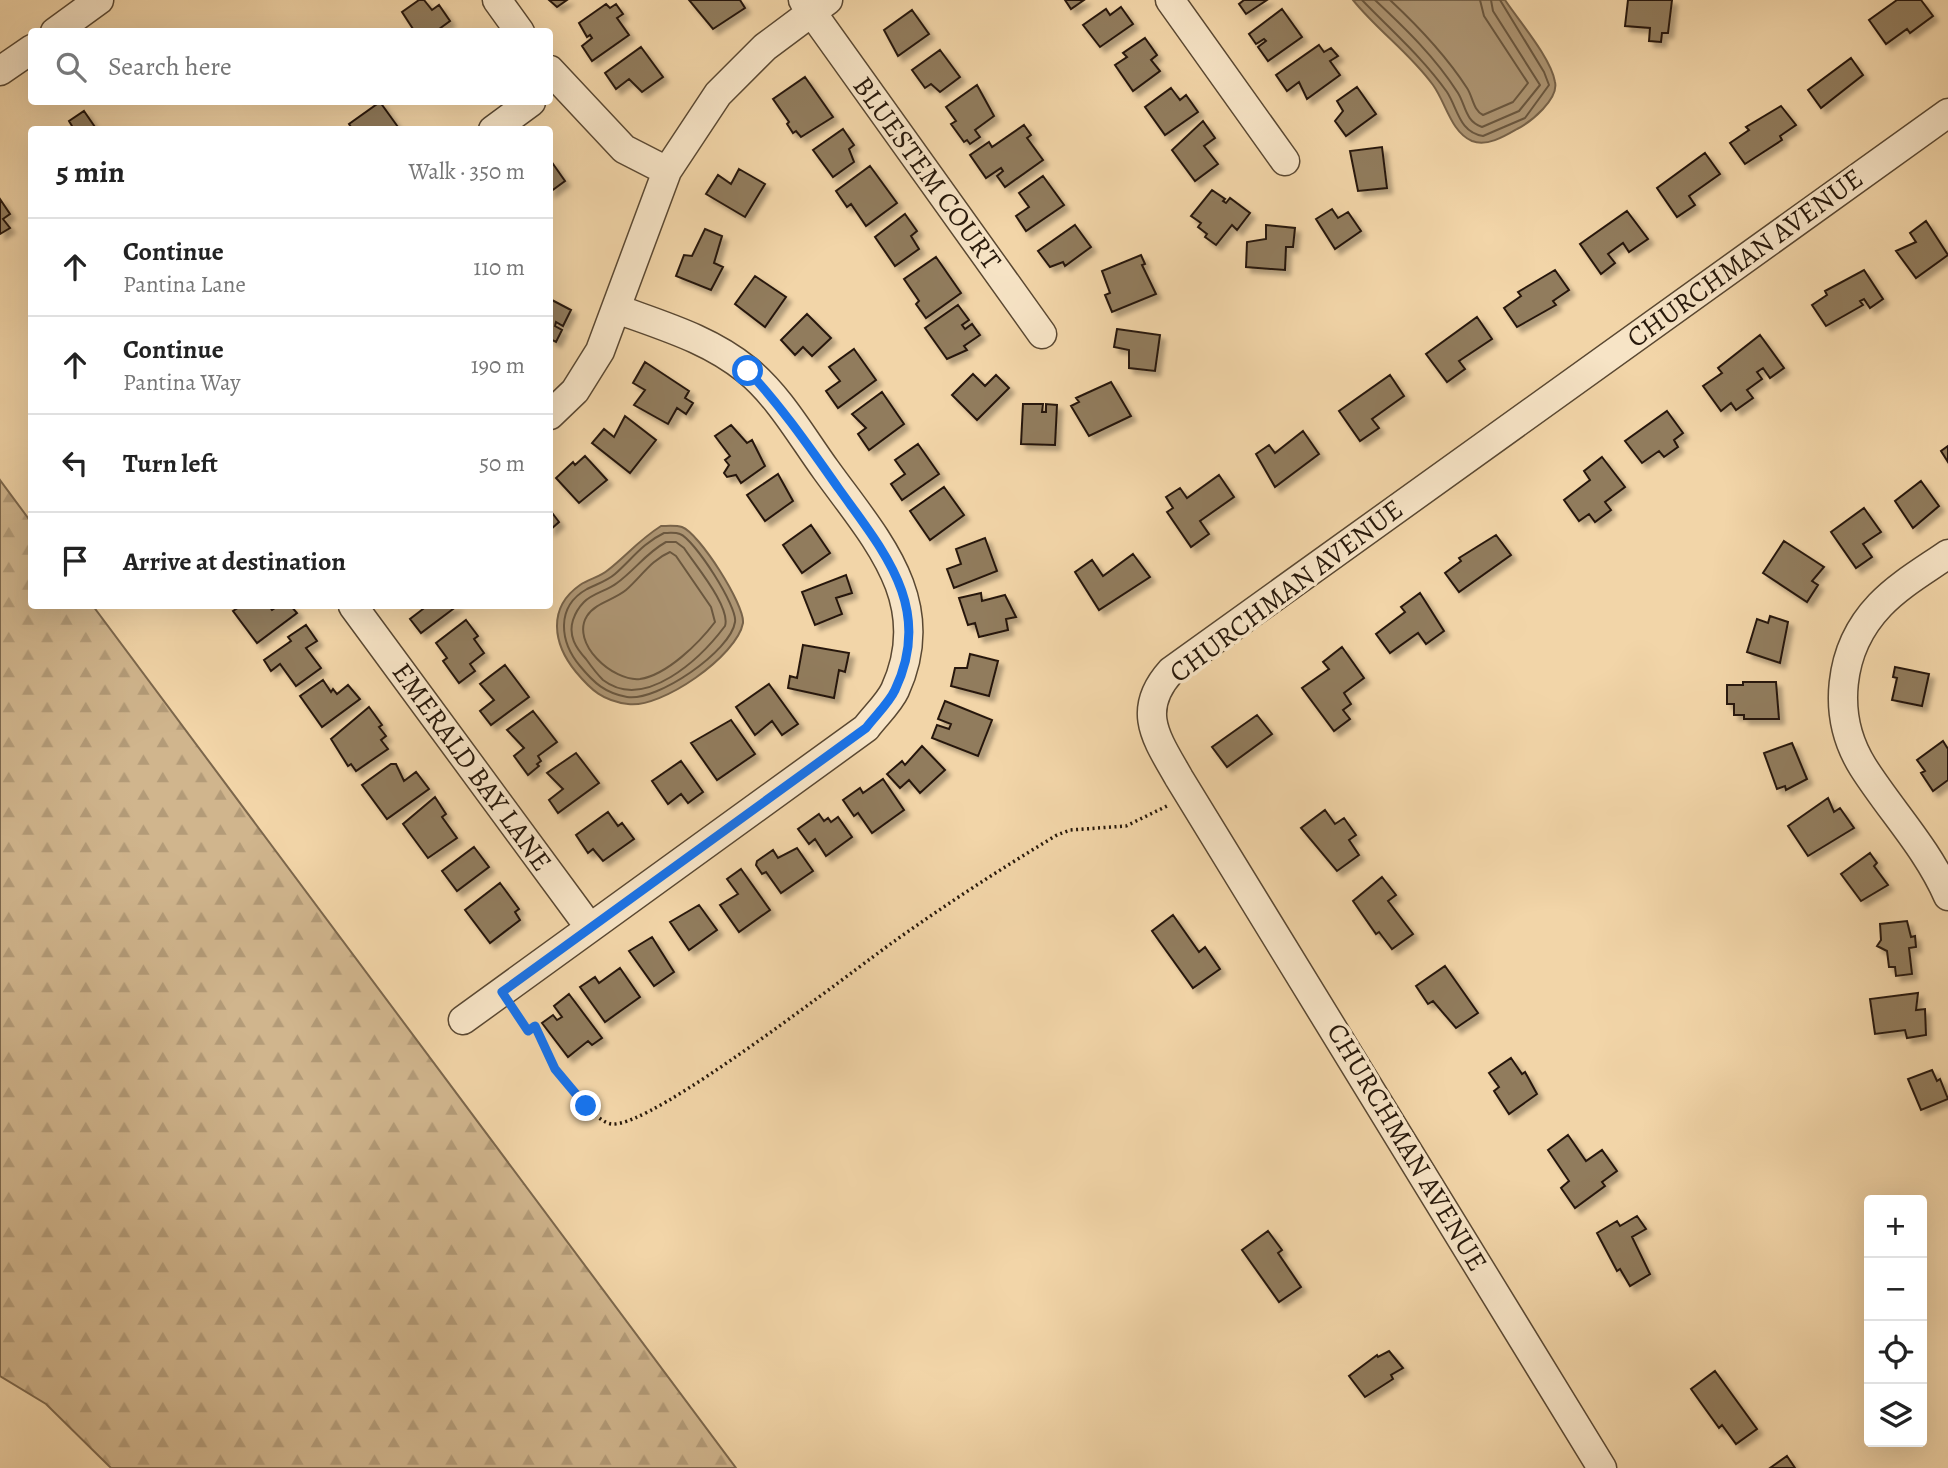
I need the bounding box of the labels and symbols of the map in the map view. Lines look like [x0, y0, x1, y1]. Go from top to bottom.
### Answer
street label: BLUESTEM COURT [844, 69, 1010, 277]
street label: CHURCHMAN AVENUE [1619, 159, 1871, 357]
route start [732, 355, 763, 386]
street label: CHURCHMAN AVENUE [1161, 491, 1411, 691]
street label: EMERALD BAY LANE [383, 655, 561, 879]
street label: CHURCHMAN AVENUE [1318, 1016, 1496, 1278]
route end [570, 1090, 601, 1121]

